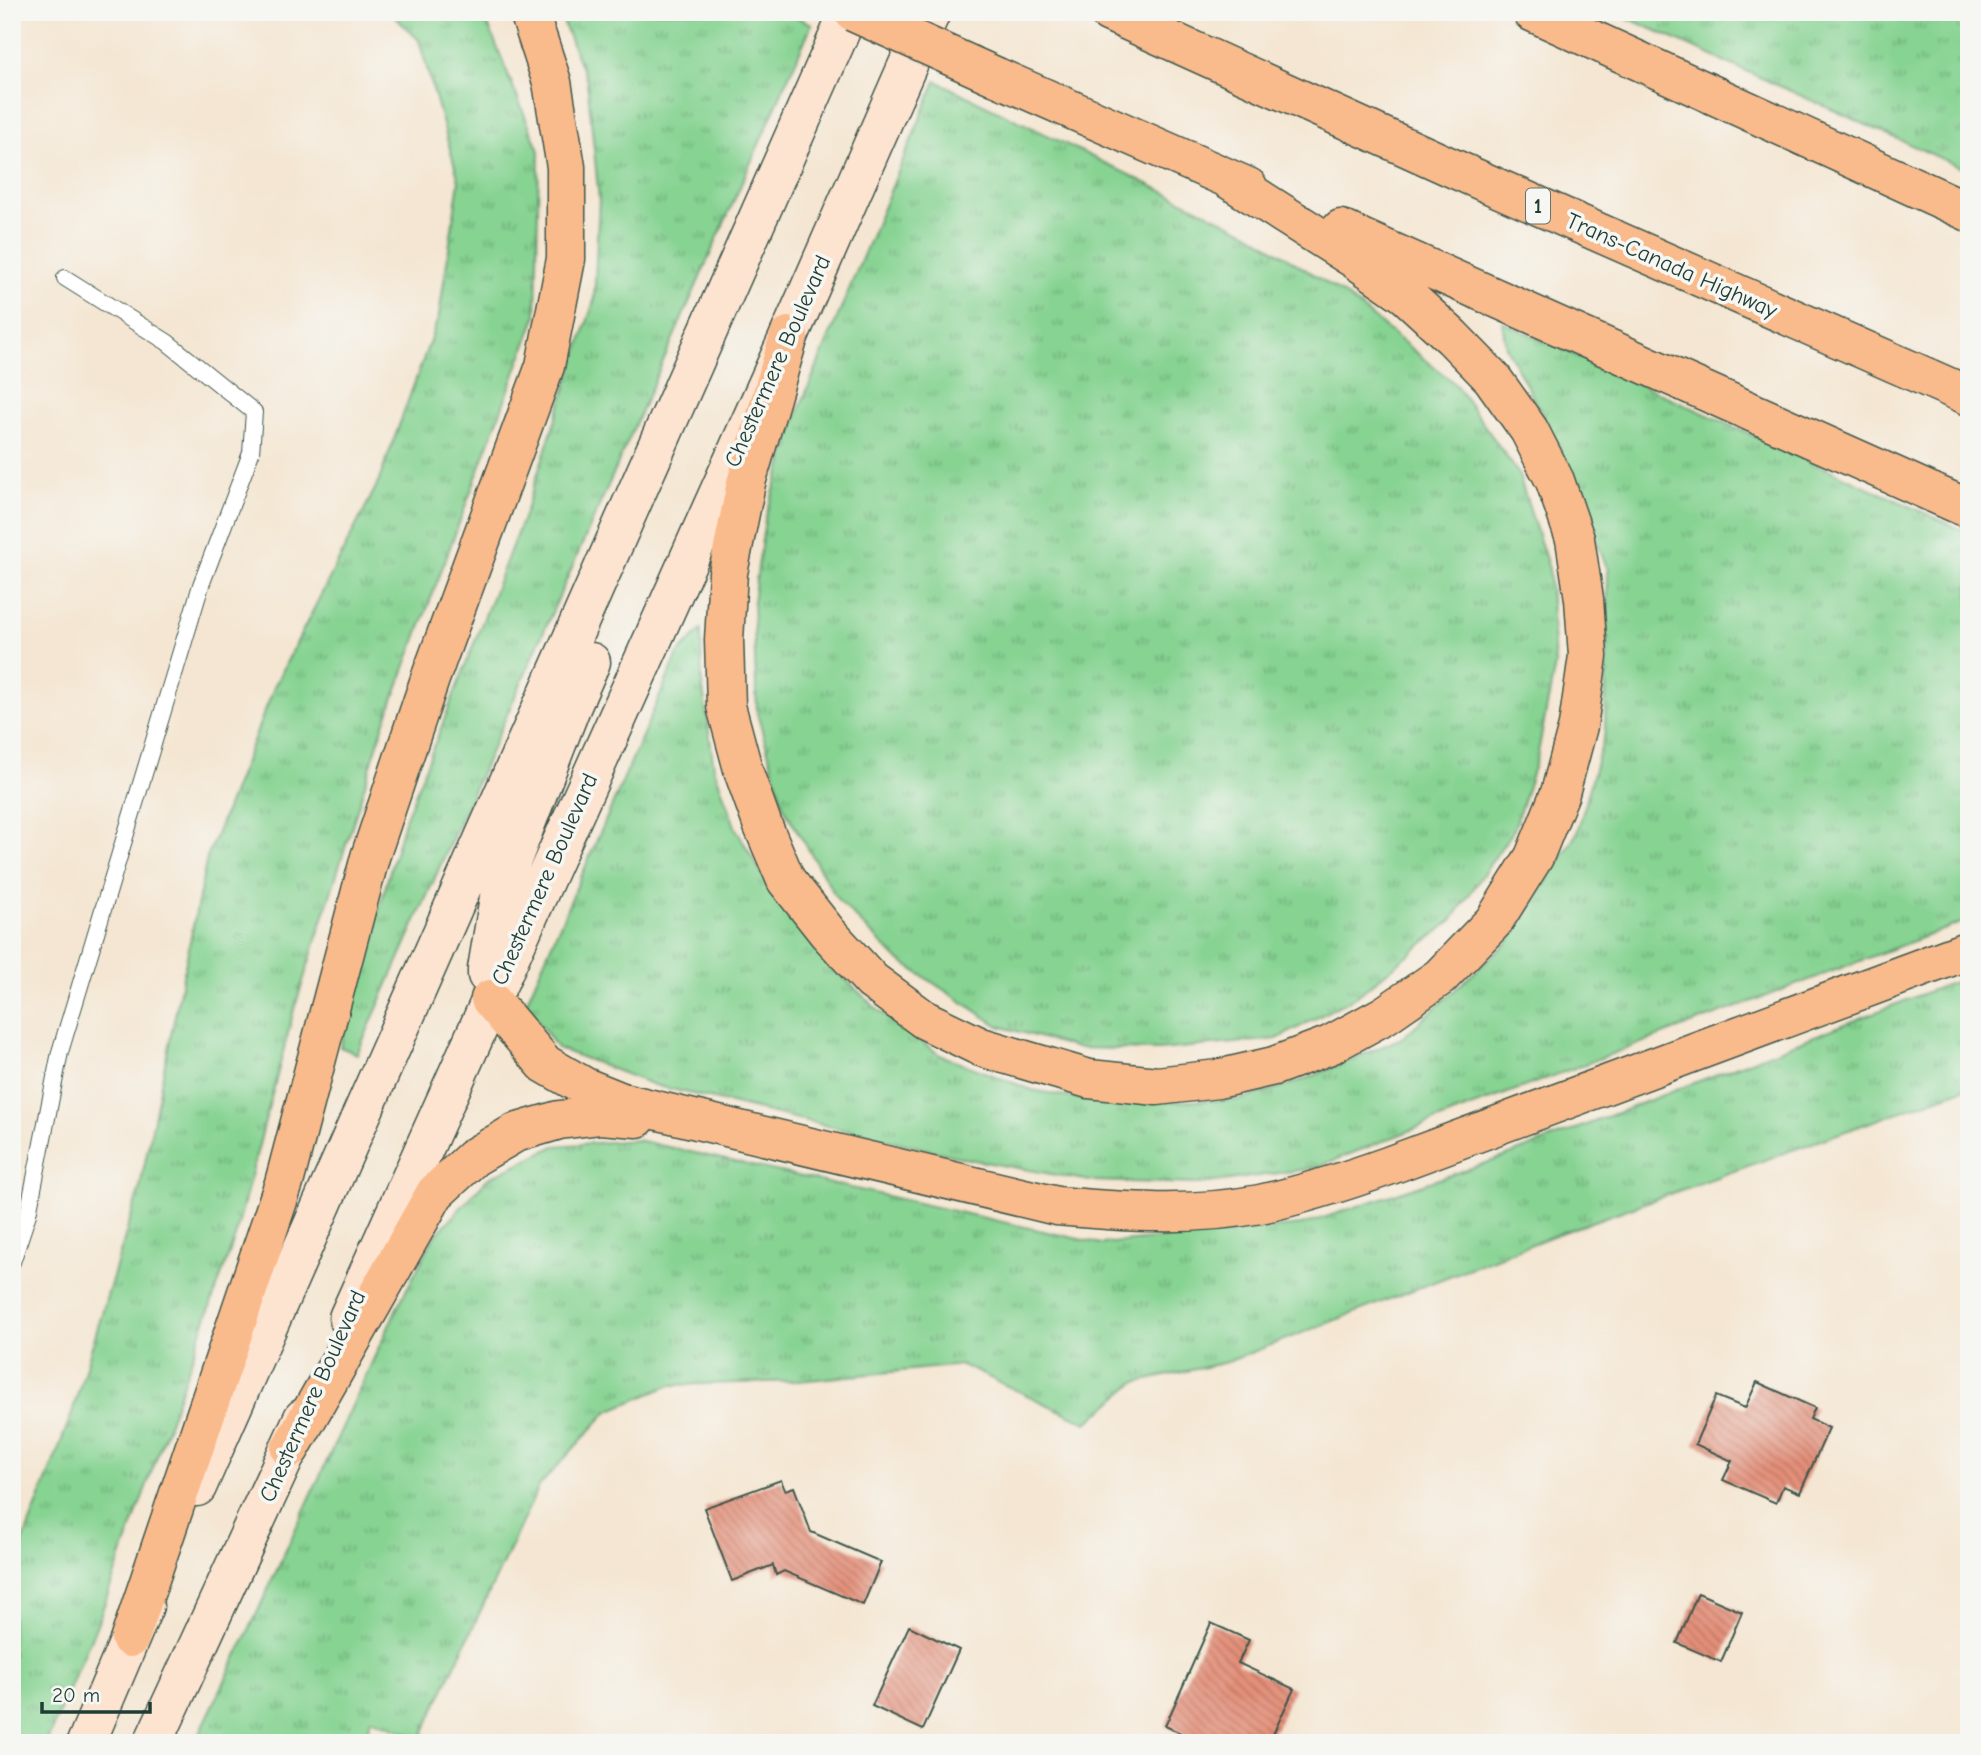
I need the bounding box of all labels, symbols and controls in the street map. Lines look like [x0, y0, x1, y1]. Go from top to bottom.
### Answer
road number: 1 [1526, 188, 1550, 224]
street label: Trans-Canada Highway [1562, 207, 1782, 325]
street label: Chestermere Boulevard [719, 251, 836, 471]
street label: Chestermere Boulevard [486, 769, 603, 989]
street label: Chestermere Boulevard [254, 1286, 371, 1506]
scale bar [42, 1671, 150, 1715]
text: 20 m [52, 1683, 100, 1707]

